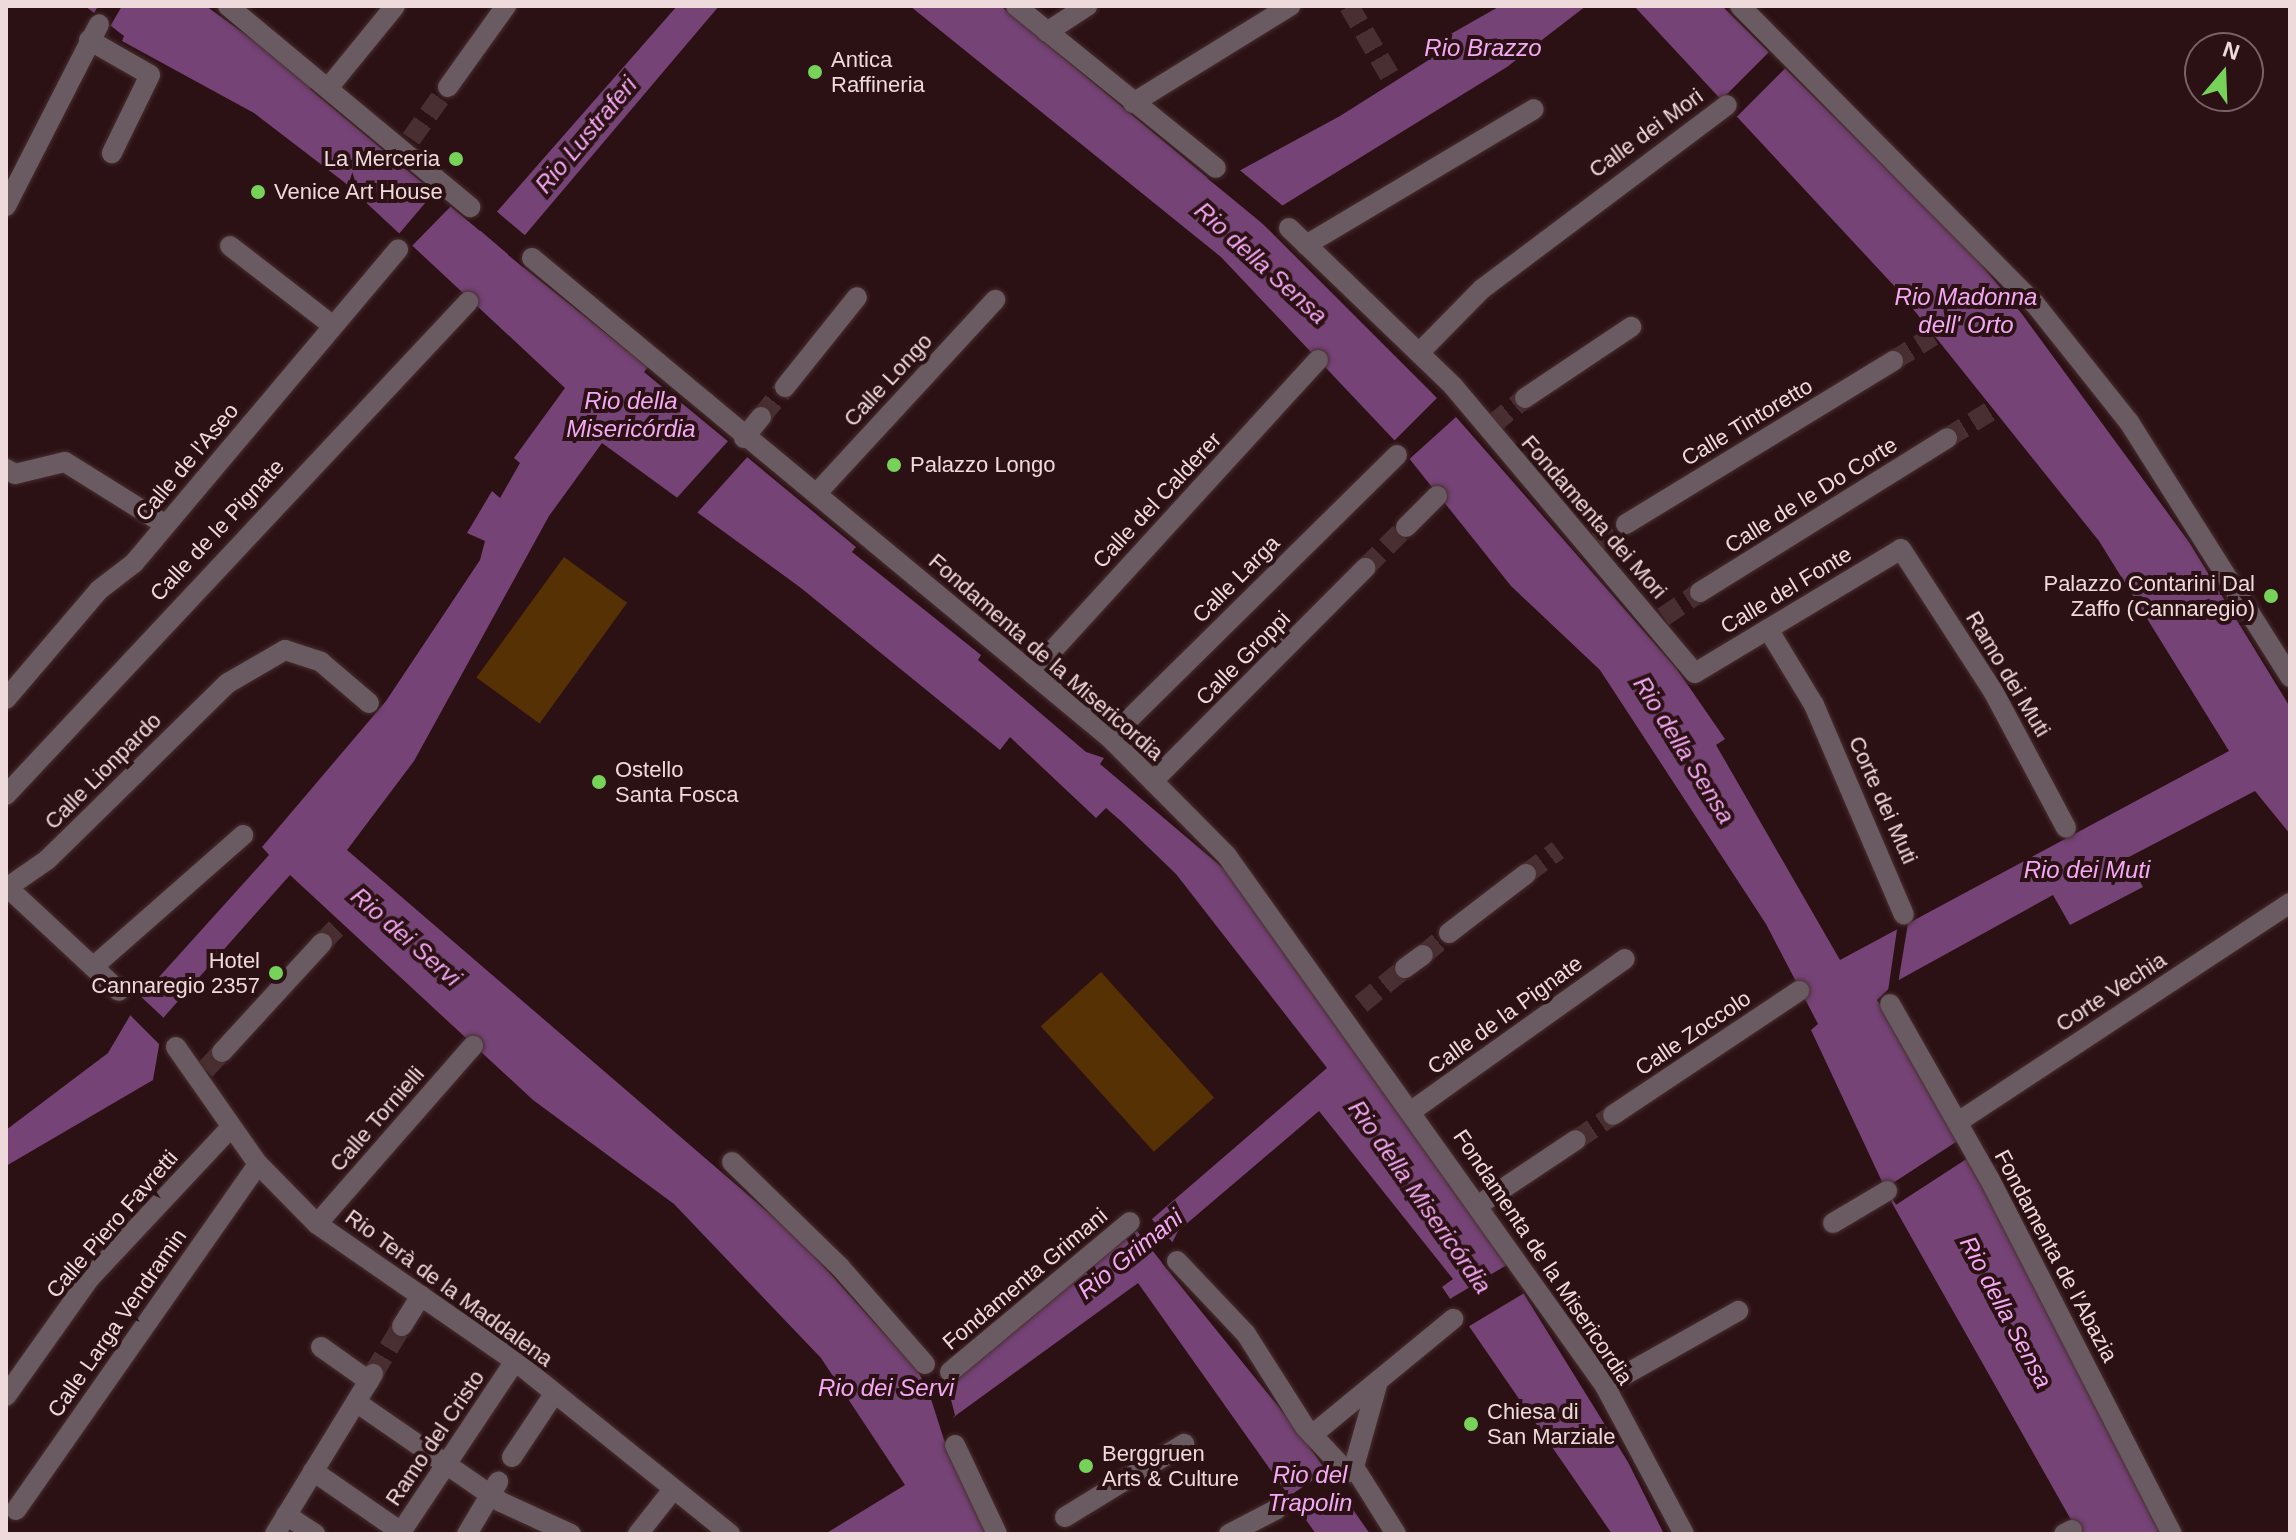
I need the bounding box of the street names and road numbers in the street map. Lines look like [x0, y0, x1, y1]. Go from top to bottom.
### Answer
street label: Calle dei Mori [1584, 83, 1708, 183]
street label: Calle Longo [838, 328, 938, 432]
street label: Calle Tintoretto [1677, 372, 1817, 472]
street label: Calle de l'Aseo [130, 398, 244, 526]
street label: Calle del Calderer [1087, 427, 1227, 573]
street label: Fondamenta dei Mori [1516, 430, 1672, 604]
street label: Calle de le Do Corte [1720, 431, 1902, 559]
street label: Calle de le Pignate [144, 453, 290, 607]
street label: Calle Larga [1187, 530, 1285, 628]
street label: Calle del Fonte [1716, 541, 1856, 639]
street label: Fondamenta de la Misericordia [923, 548, 1169, 766]
street label: Calle Groppi [1190, 605, 1296, 711]
street label: Ramo dei Muti [1960, 606, 2056, 742]
street label: Calle Lionpardo [39, 707, 167, 835]
street label: Corte dei Muti [1843, 732, 1923, 868]
street label: Corte Vechia [2051, 947, 2171, 1037]
street label: Calle de la Pignate [1423, 950, 1587, 1080]
street label: Calle Zoccolo [1630, 985, 1756, 1081]
street label: Calle Tornielli [324, 1061, 430, 1177]
street label: Fondamenta de la Misericordia [1448, 1124, 1638, 1390]
street label: Calle Piero Favretti [41, 1145, 183, 1303]
street label: Fondamenta de l'Abazia [1989, 1145, 2123, 1367]
street label: Fondamenta Grimani [937, 1202, 1113, 1356]
street label: Rio Terà de la Maddalena [340, 1204, 558, 1372]
street label: Calle Larga Vendramin [42, 1224, 192, 1422]
street label: Ramo del Cristo [380, 1365, 490, 1511]

